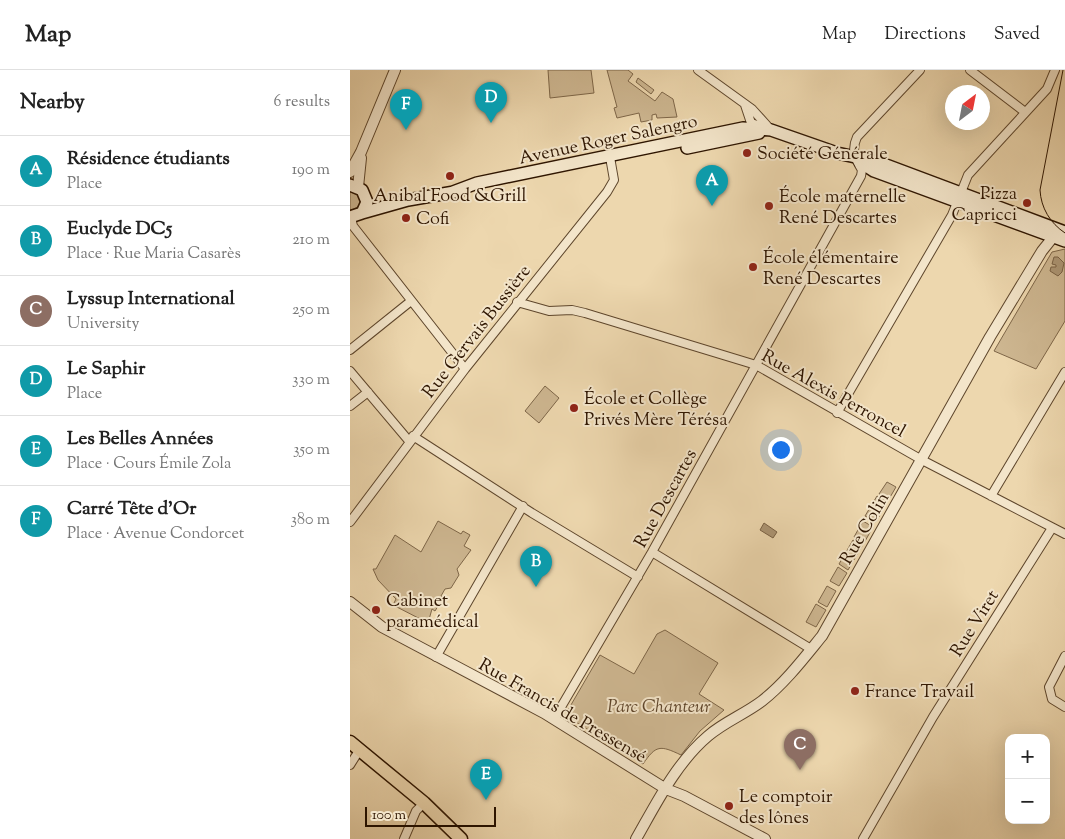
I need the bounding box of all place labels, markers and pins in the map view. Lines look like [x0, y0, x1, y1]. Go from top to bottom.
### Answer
pin: D [475, 82, 507, 123]
pin: F [390, 89, 422, 130]
place label: Société Générale [757, 142, 888, 168]
marker: Société Générale [741, 147, 753, 159]
pin: A [696, 165, 728, 206]
marker: Anibal Food &Grill [444, 170, 456, 182]
place label: Pizza Capricci [951, 182, 1017, 229]
place label: Anibal Food &Grill [373, 184, 527, 210]
place label: École maternelle René Descartes [779, 185, 906, 232]
marker: Pizza Capricci [1021, 197, 1033, 209]
marker: École maternelle René Descartes [763, 200, 775, 212]
place label: Cofi [416, 207, 450, 233]
marker: Cofi [400, 212, 412, 224]
place label: École élémentaire René Descartes [763, 246, 899, 293]
marker: École élémentaire René Descartes [747, 261, 759, 273]
place label: École et Collège Privés Mère Térésa [584, 387, 727, 434]
marker: École et Collège Privés Mère Térésa [568, 402, 580, 414]
pin: B [520, 546, 552, 587]
place label: Cabinet paramédical [386, 589, 479, 636]
marker: Cabinet paramédical [370, 604, 382, 616]
place label: France Travail [865, 680, 974, 706]
marker: France Travail [849, 685, 861, 697]
pin: C [784, 729, 816, 770]
pin: E [470, 759, 502, 800]
place label: Le comptoir des lônes [739, 785, 833, 832]
marker: Le comptoir des lônes [723, 800, 735, 812]

